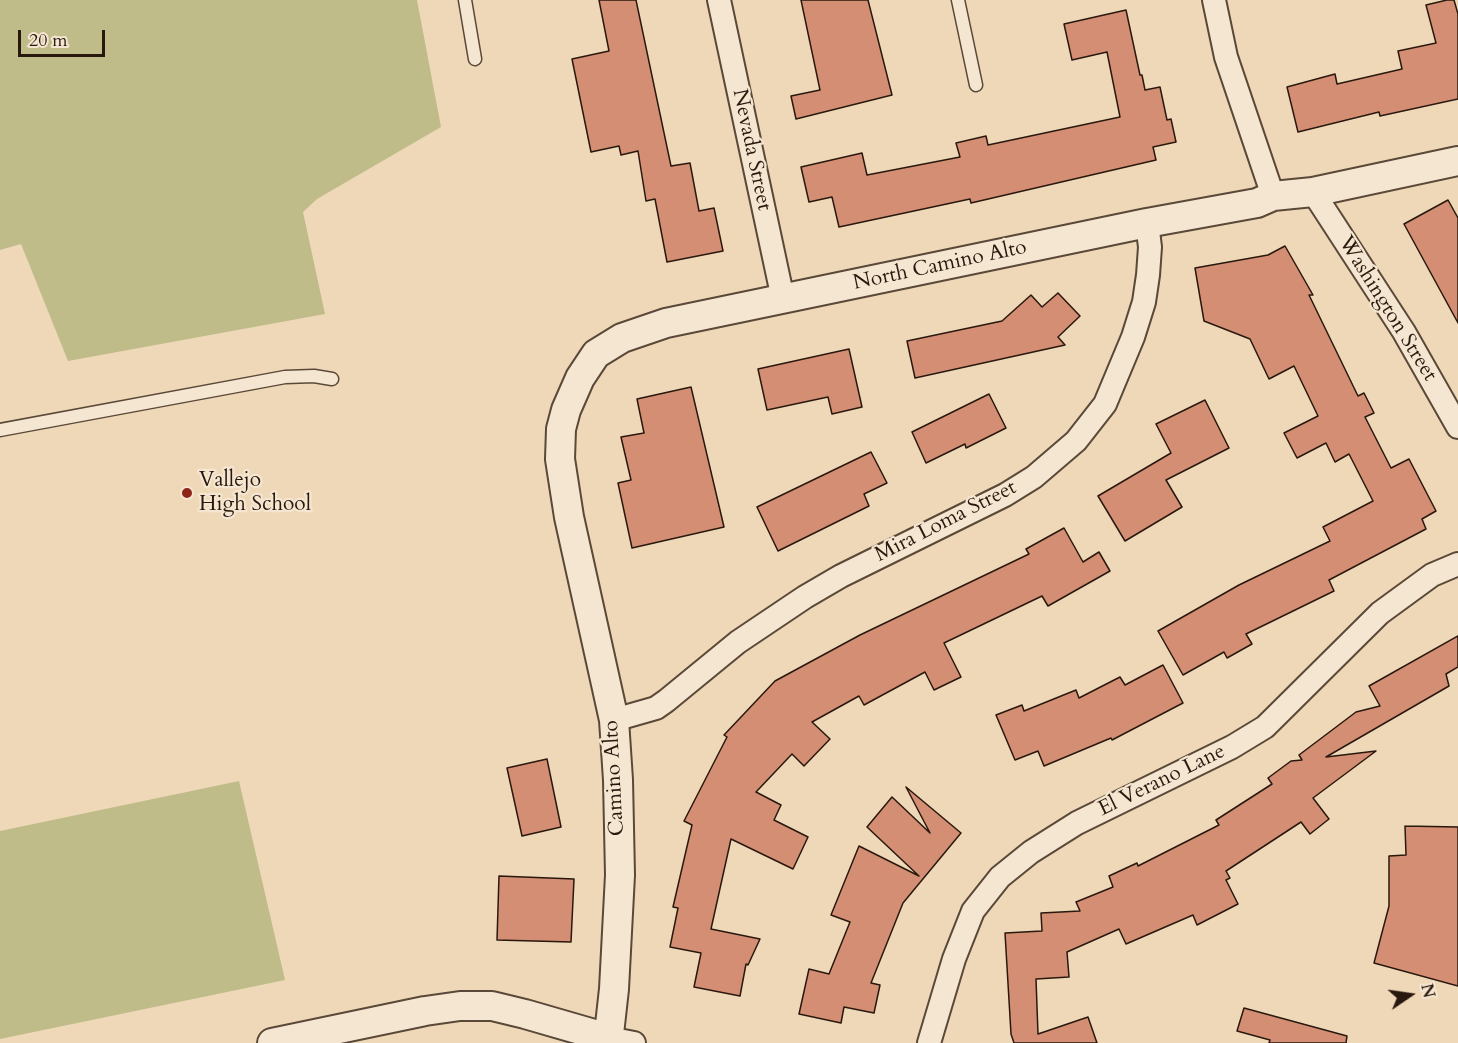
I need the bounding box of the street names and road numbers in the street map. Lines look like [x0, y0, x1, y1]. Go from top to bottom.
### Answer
street label: Nevada Street [726, 87, 776, 213]
street label: Washington Street [1332, 232, 1442, 386]
street label: North Camino Alto [851, 235, 1029, 297]
street label: Mira Loma Street [871, 476, 1021, 568]
street label: Camino Alto [599, 719, 631, 837]
street label: El Verano Lane [1095, 739, 1229, 823]

